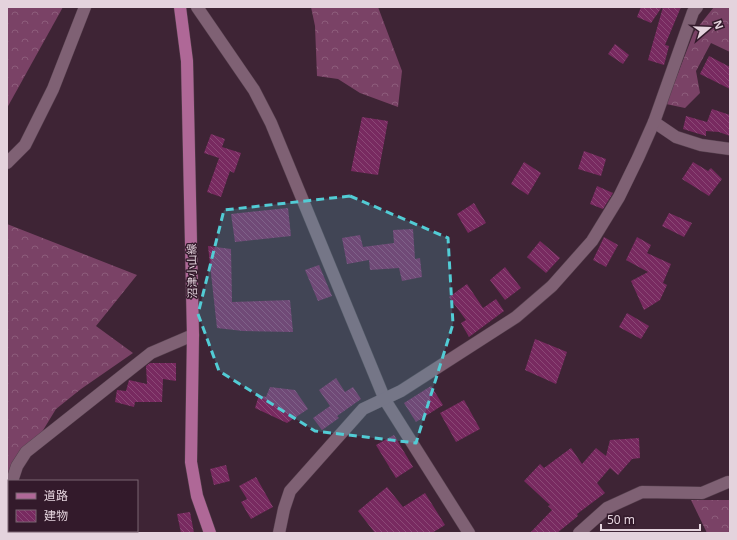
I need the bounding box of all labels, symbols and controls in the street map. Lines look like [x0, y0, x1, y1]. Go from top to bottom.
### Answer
north arrow [689, 8, 729, 48]
text: N [710, 18, 727, 31]
street label: 沼津小山線 [184, 243, 199, 299]
legend [8, 480, 138, 532]
text: 道路 [44, 487, 68, 504]
scale bar [601, 506, 700, 532]
text: 建物 [44, 507, 68, 524]
text: 50 m [607, 511, 635, 528]

